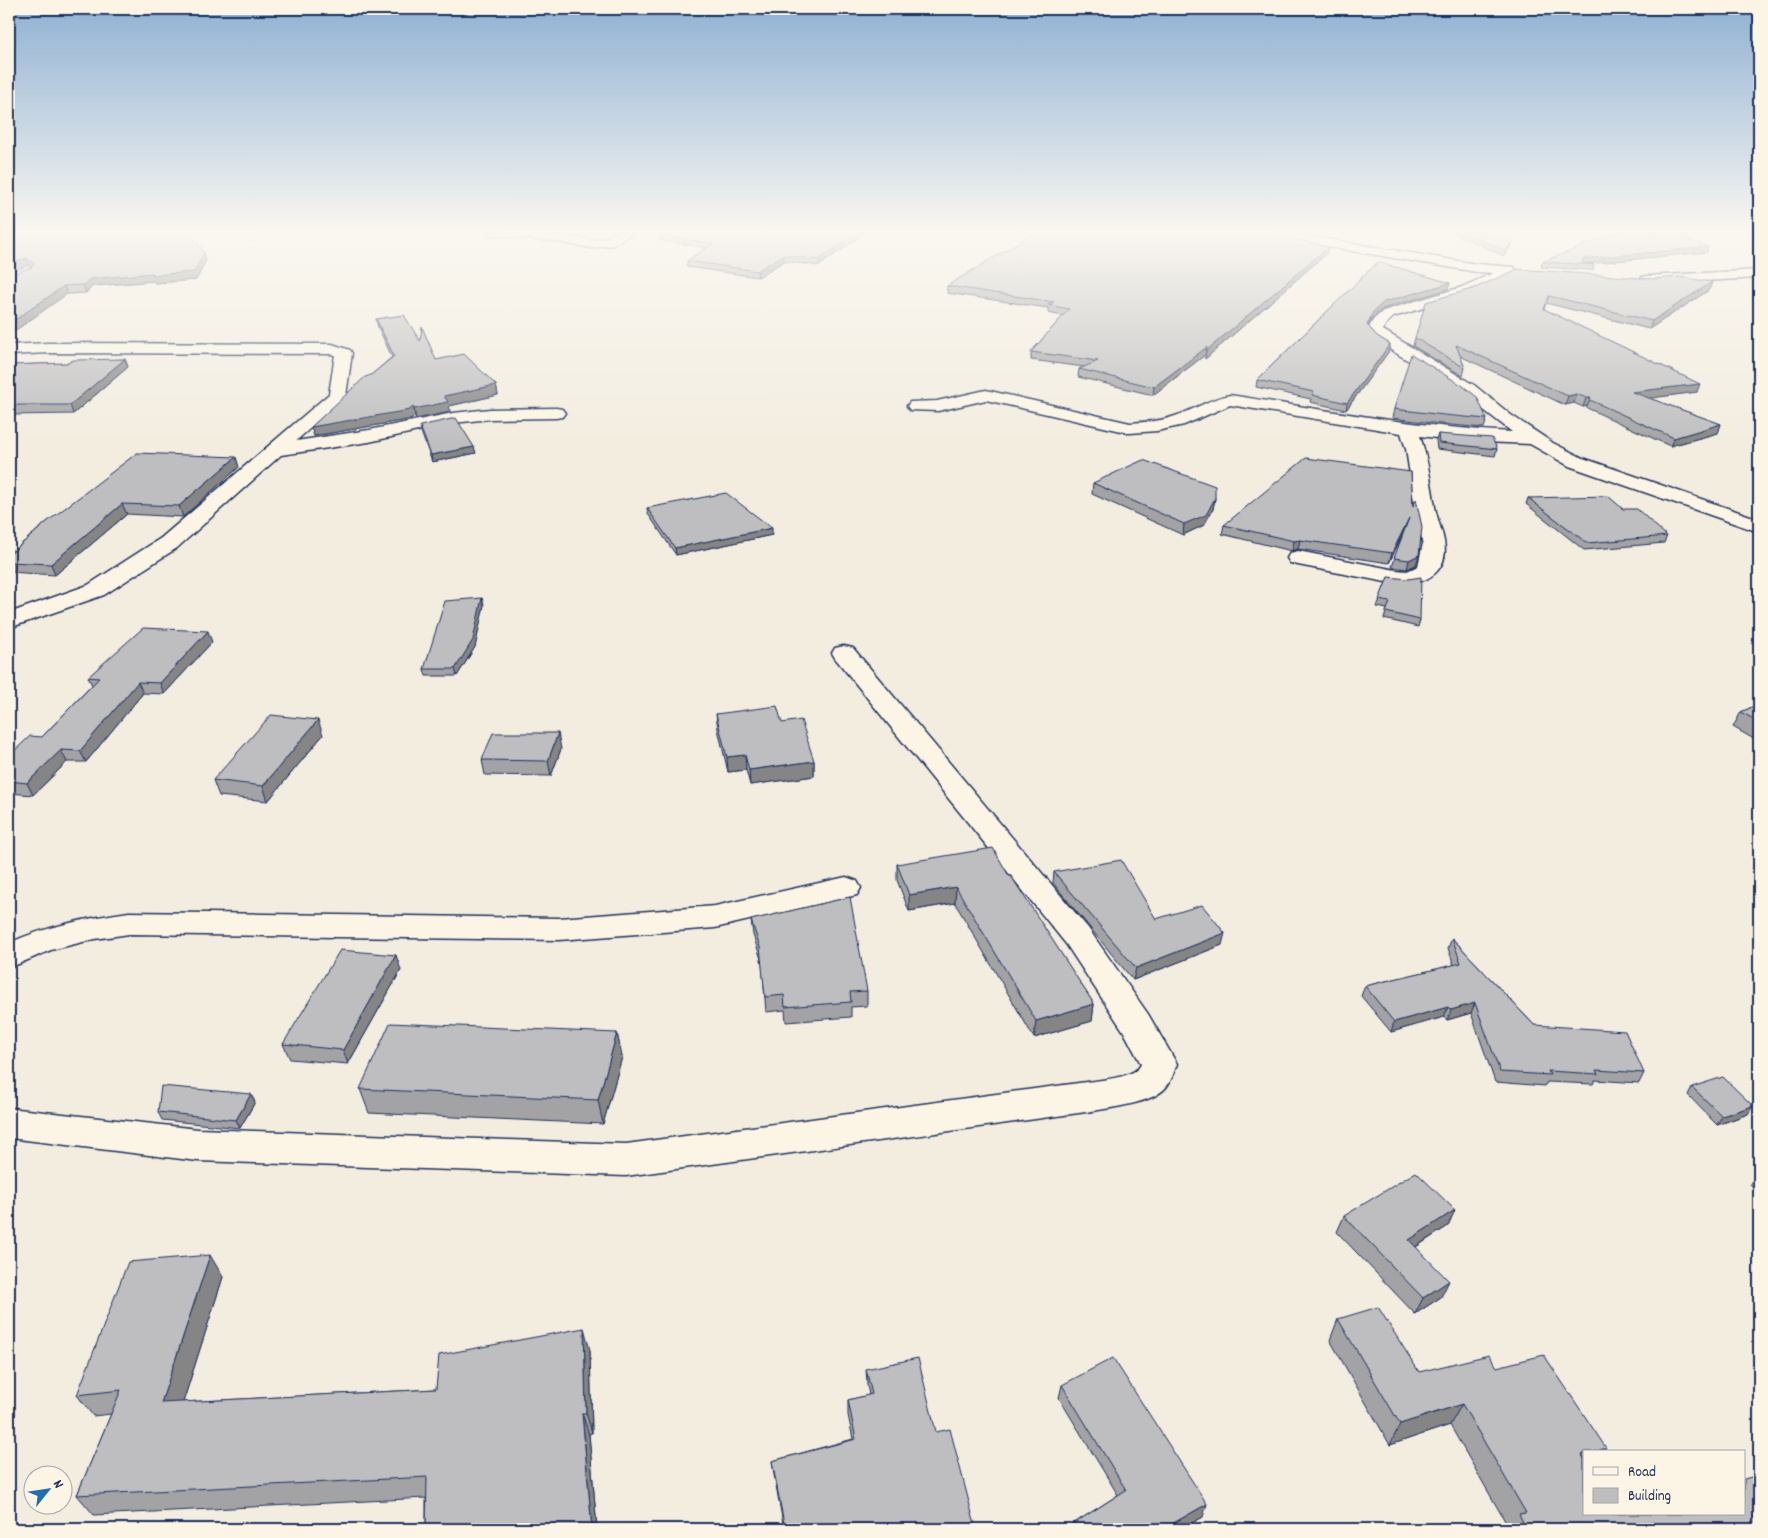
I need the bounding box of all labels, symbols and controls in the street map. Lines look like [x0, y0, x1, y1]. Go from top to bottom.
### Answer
legend [1583, 1450, 1746, 1516]
text: Road [1628, 1462, 1656, 1484]
north arrow [22, 1466, 72, 1516]
text: N [47, 1477, 68, 1493]
text: Building [1628, 1486, 1671, 1508]

